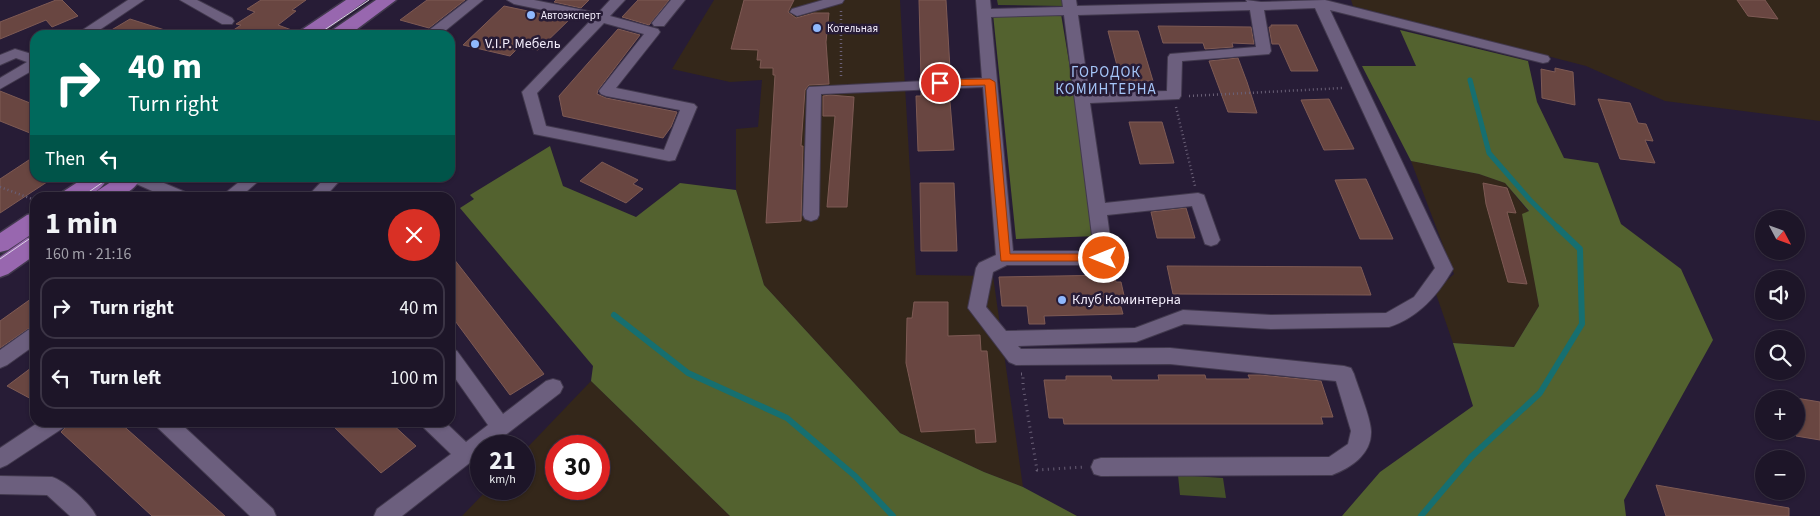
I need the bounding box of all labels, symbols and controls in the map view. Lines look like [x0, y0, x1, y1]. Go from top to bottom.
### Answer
place label: Автоэксперт [541, 8, 601, 23]
marker: Автоэксперт [525, 9, 537, 21]
place label: Котельная [827, 21, 878, 36]
marker: Котельная [811, 22, 823, 34]
place label: V.I.P. Мебель [485, 34, 561, 54]
marker: V.I.P. Мебель [469, 38, 481, 50]
text: 40 m [128, 42, 202, 92]
icon: right [45, 50, 110, 115]
pin [919, 62, 961, 104]
district label: ГОРОДОК КОМИНТЕРНА [1055, 62, 1157, 100]
icon: arrive [926, 69, 954, 97]
text: Turn right [128, 88, 218, 120]
icon: left [95, 145, 123, 173]
text: Then [45, 146, 85, 173]
text: 1 min [45, 202, 118, 245]
button: close [388, 209, 440, 261]
north arrow [1755, 210, 1805, 260]
map controls [1755, 210, 1805, 500]
position arrow [1077, 231, 1129, 283]
text: 160 m · 21:16 [45, 243, 132, 265]
button: sound [1755, 270, 1805, 320]
place label: Клуб Коминтерна [1072, 290, 1181, 310]
icon: right [47, 294, 75, 322]
marker: Клуб Коминтерна [1056, 294, 1068, 306]
text: Turn right [90, 295, 174, 322]
text: 40 m [400, 295, 438, 322]
button: search [1755, 330, 1805, 380]
icon: left [47, 364, 75, 392]
text: Turn left [90, 365, 161, 392]
text: 100 m [390, 365, 438, 392]
button: + [1755, 390, 1805, 440]
speed limit sign: 30 [545, 435, 610, 500]
text: 21 [489, 443, 516, 479]
button: − [1755, 450, 1805, 500]
text: km/h [489, 471, 516, 488]

